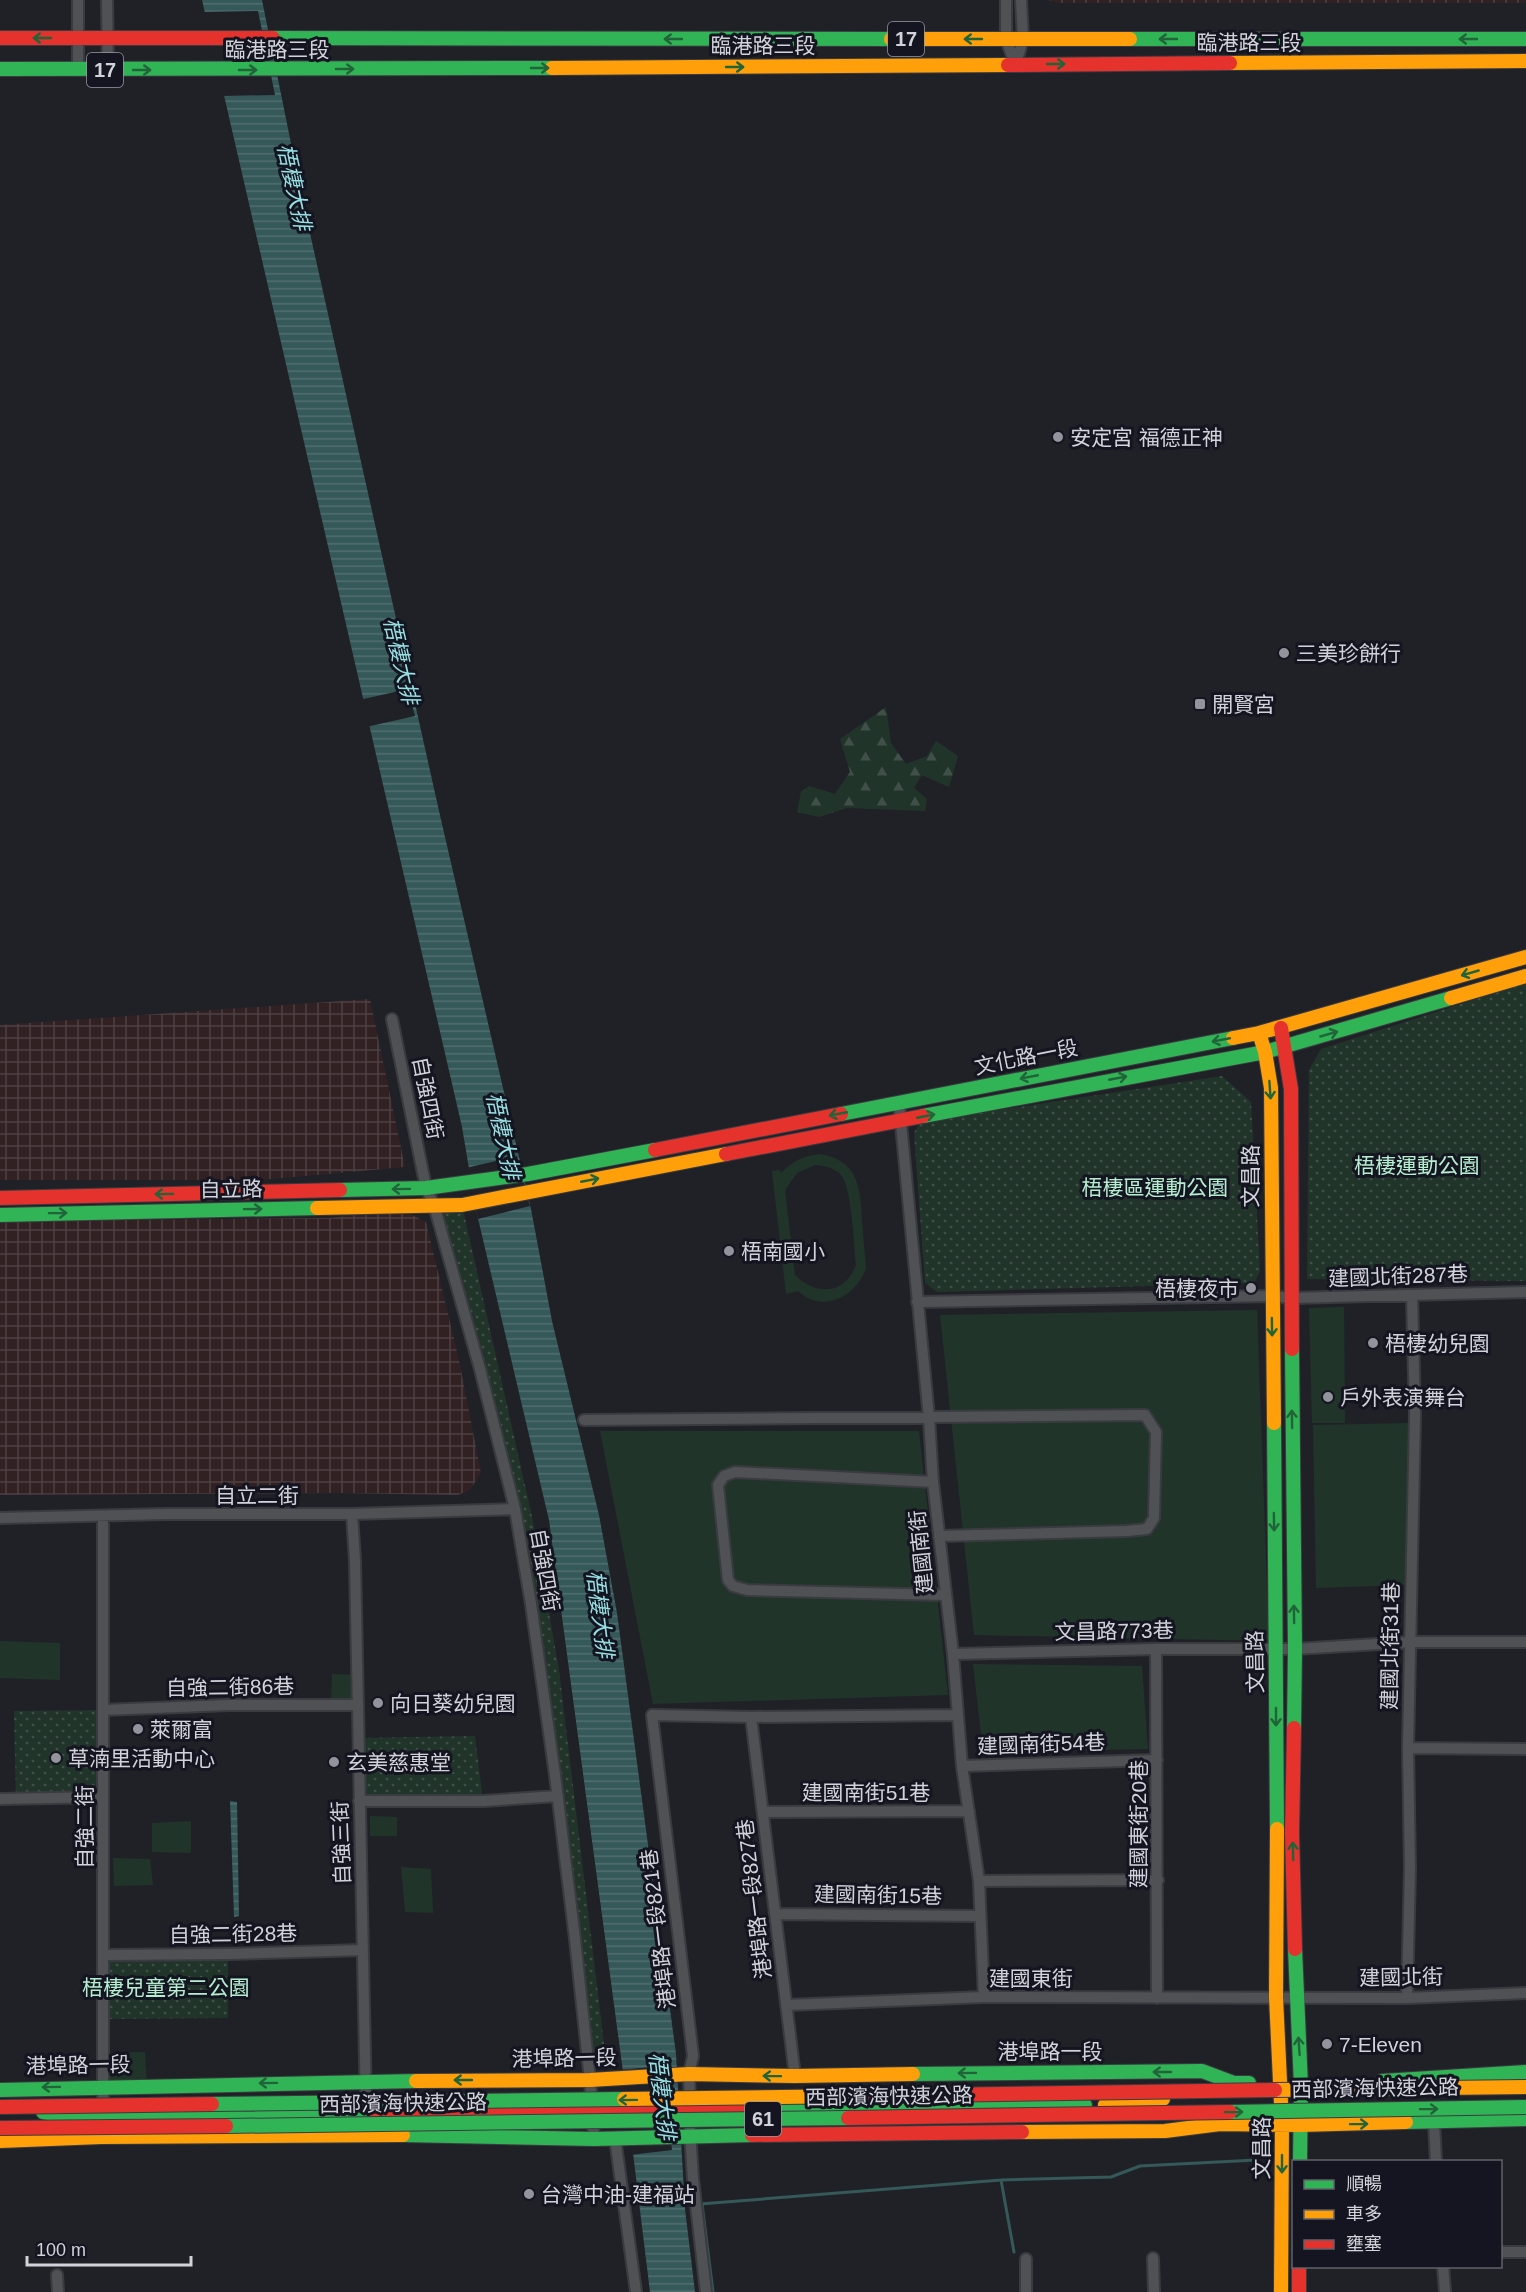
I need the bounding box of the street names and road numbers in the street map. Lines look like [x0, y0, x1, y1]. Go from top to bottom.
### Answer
road number: 17 [888, 22, 924, 56]
street label: 臨港路三段 [1197, 31, 1302, 54]
street label: 臨港路三段 [711, 34, 816, 57]
street label: 臨港路三段 [225, 38, 330, 61]
road number: 17 [87, 53, 123, 87]
street label: 文化路一段 [972, 1036, 1080, 1078]
street label: 自強四街 [409, 1055, 447, 1141]
street label: 文昌路 [1239, 1145, 1262, 1208]
street label: 自立路 [199, 1177, 263, 1201]
street label: 建國北街287巷 [1328, 1262, 1468, 1290]
street label: 自立二街 [215, 1484, 299, 1507]
street label: 建國南街 [905, 1509, 937, 1595]
street label: 自強四街 [526, 1527, 564, 1613]
street label: 建國北街31巷 [1377, 1582, 1403, 1710]
street label: 文昌路773巷 [1054, 1618, 1174, 1644]
street label: 文昌路 [1243, 1630, 1267, 1694]
street label: 自強二街86巷 [166, 1674, 294, 1700]
street label: 建國南街54巷 [976, 1730, 1106, 1758]
street label: 建國東街20巷 [1127, 1760, 1150, 1888]
street label: 建國南街51巷 [802, 1781, 930, 1804]
street label: 自強二街 [73, 1785, 96, 1869]
street label: 自強三街 [328, 1801, 354, 1885]
street label: 港埠路一段827巷 [733, 1818, 775, 1980]
street label: 港埠路一段821巷 [637, 1848, 679, 2010]
street label: 建國南街15巷 [814, 1882, 942, 1908]
street label: 自強二街28巷 [169, 1921, 297, 1947]
street label: 建國北街 [1359, 1965, 1443, 1989]
street label: 建國東街 [989, 1967, 1073, 1990]
street label: 港埠路一段 [998, 2040, 1103, 2063]
street label: 港埠路一段 [511, 2046, 617, 2070]
street label: 港埠路一段 [25, 2053, 131, 2077]
street label: 西部濱海快速公路 [1291, 2075, 1459, 2101]
street label: 西部濱海快速公路 [805, 2083, 973, 2109]
street label: 西部濱海快速公路 [319, 2090, 487, 2116]
road number: 61 [745, 2102, 781, 2136]
street label: 文昌路 [1250, 2117, 1273, 2180]

